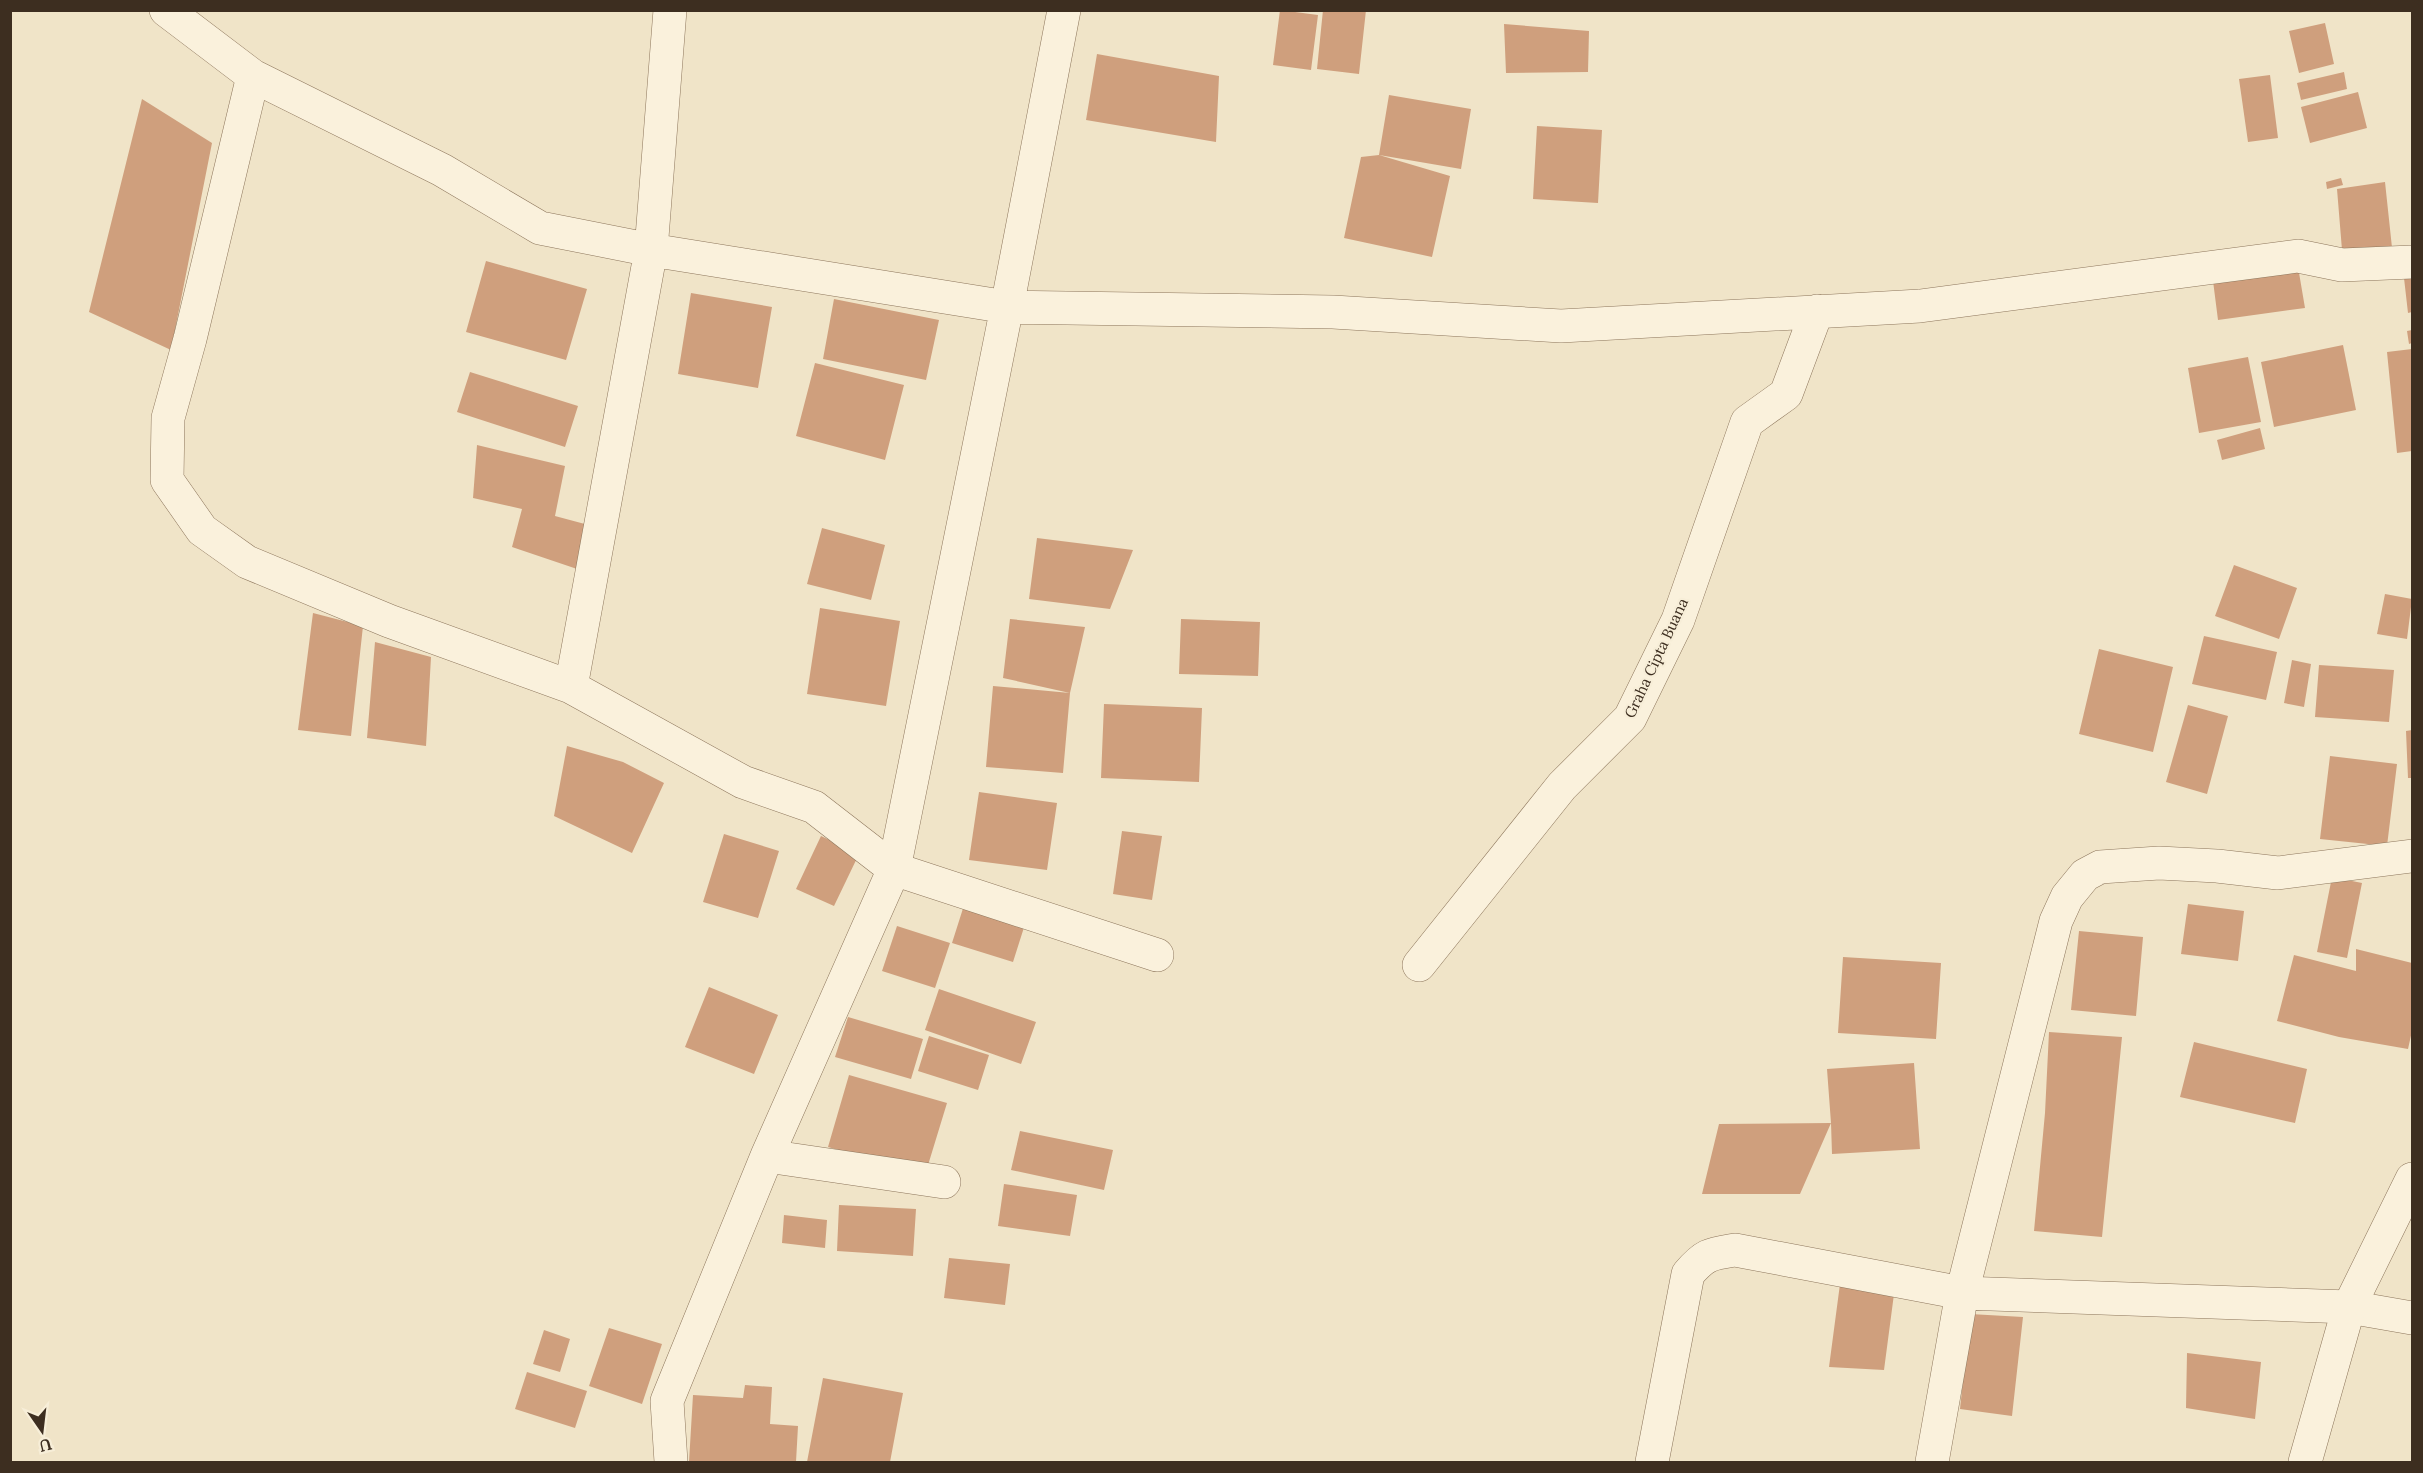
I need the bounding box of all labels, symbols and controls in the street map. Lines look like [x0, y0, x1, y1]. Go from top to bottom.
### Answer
street label: Graha Cipta Buana [1620, 595, 1692, 721]
north arrow [12, 1401, 72, 1461]
text: U [37, 1434, 54, 1457]

